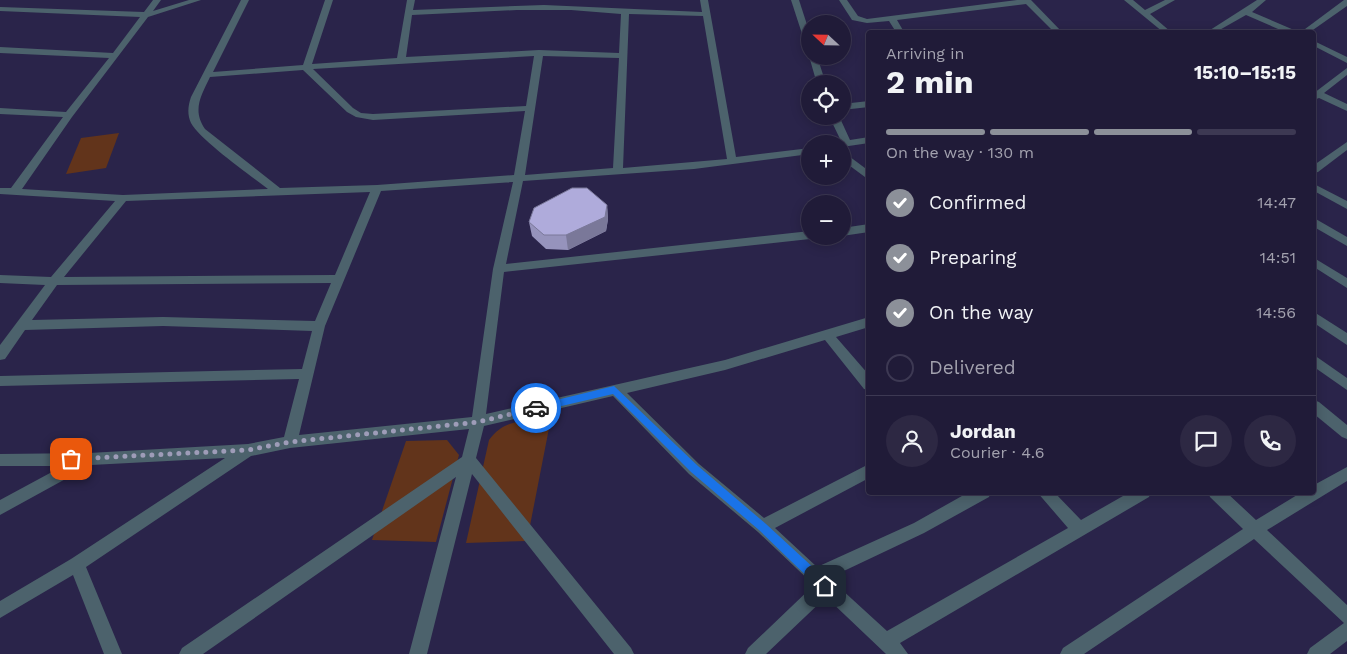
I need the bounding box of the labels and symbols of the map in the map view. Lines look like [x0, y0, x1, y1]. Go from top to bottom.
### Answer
north arrow [801, 15, 851, 65]
courier [511, 383, 561, 433]
pin [50, 438, 92, 480]
pin [804, 565, 846, 607]

